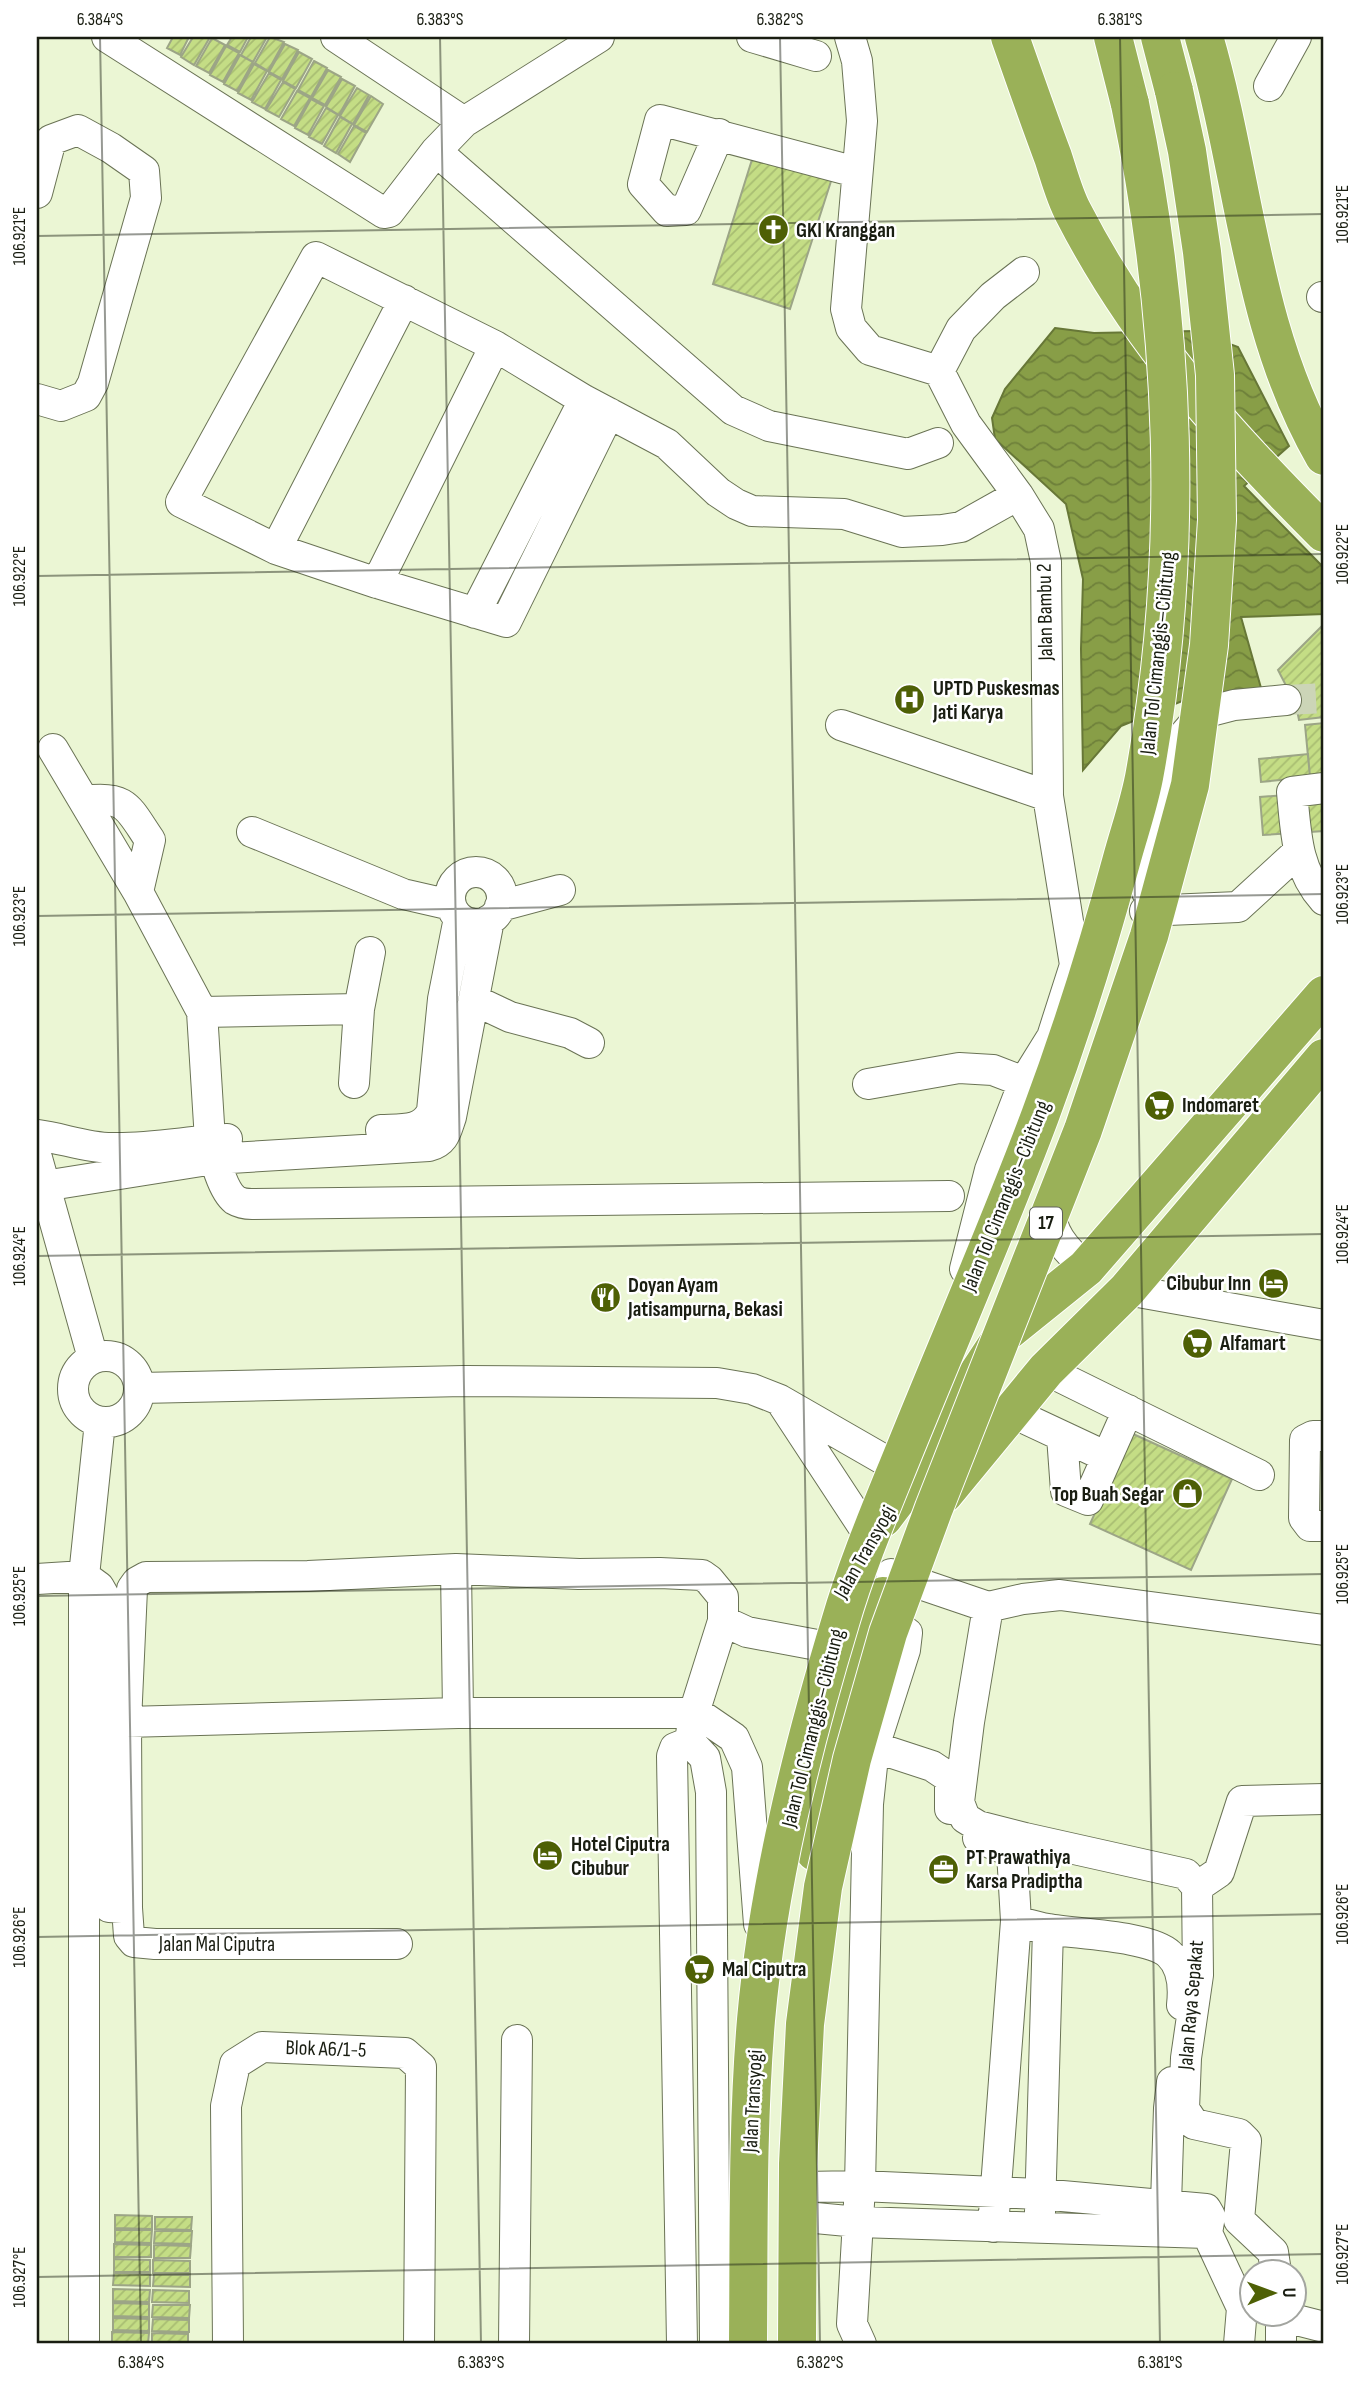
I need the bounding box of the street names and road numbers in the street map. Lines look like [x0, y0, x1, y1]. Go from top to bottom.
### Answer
street label: Jalan Tol Cimanggis–Cibitung [1135, 550, 1181, 757]
street label: Jalan Bambu 2 [1032, 563, 1058, 662]
street label: Jalan Tol Cimanggis–Cibitung [956, 1097, 1056, 1296]
road number: 17 [1030, 1208, 1062, 1238]
street label: Jalan Transyogi [828, 1501, 902, 1604]
street label: Jalan Tol Cimanggis–Cibitung [776, 1626, 850, 1831]
street label: Jalan Mal Ciputra [158, 1932, 275, 1957]
street label: Jalan Raya Sepakat [1173, 1939, 1209, 2072]
street label: Blok A6/1-5 [285, 2035, 367, 2063]
street label: Jalan Transyogi [738, 2049, 768, 2154]

